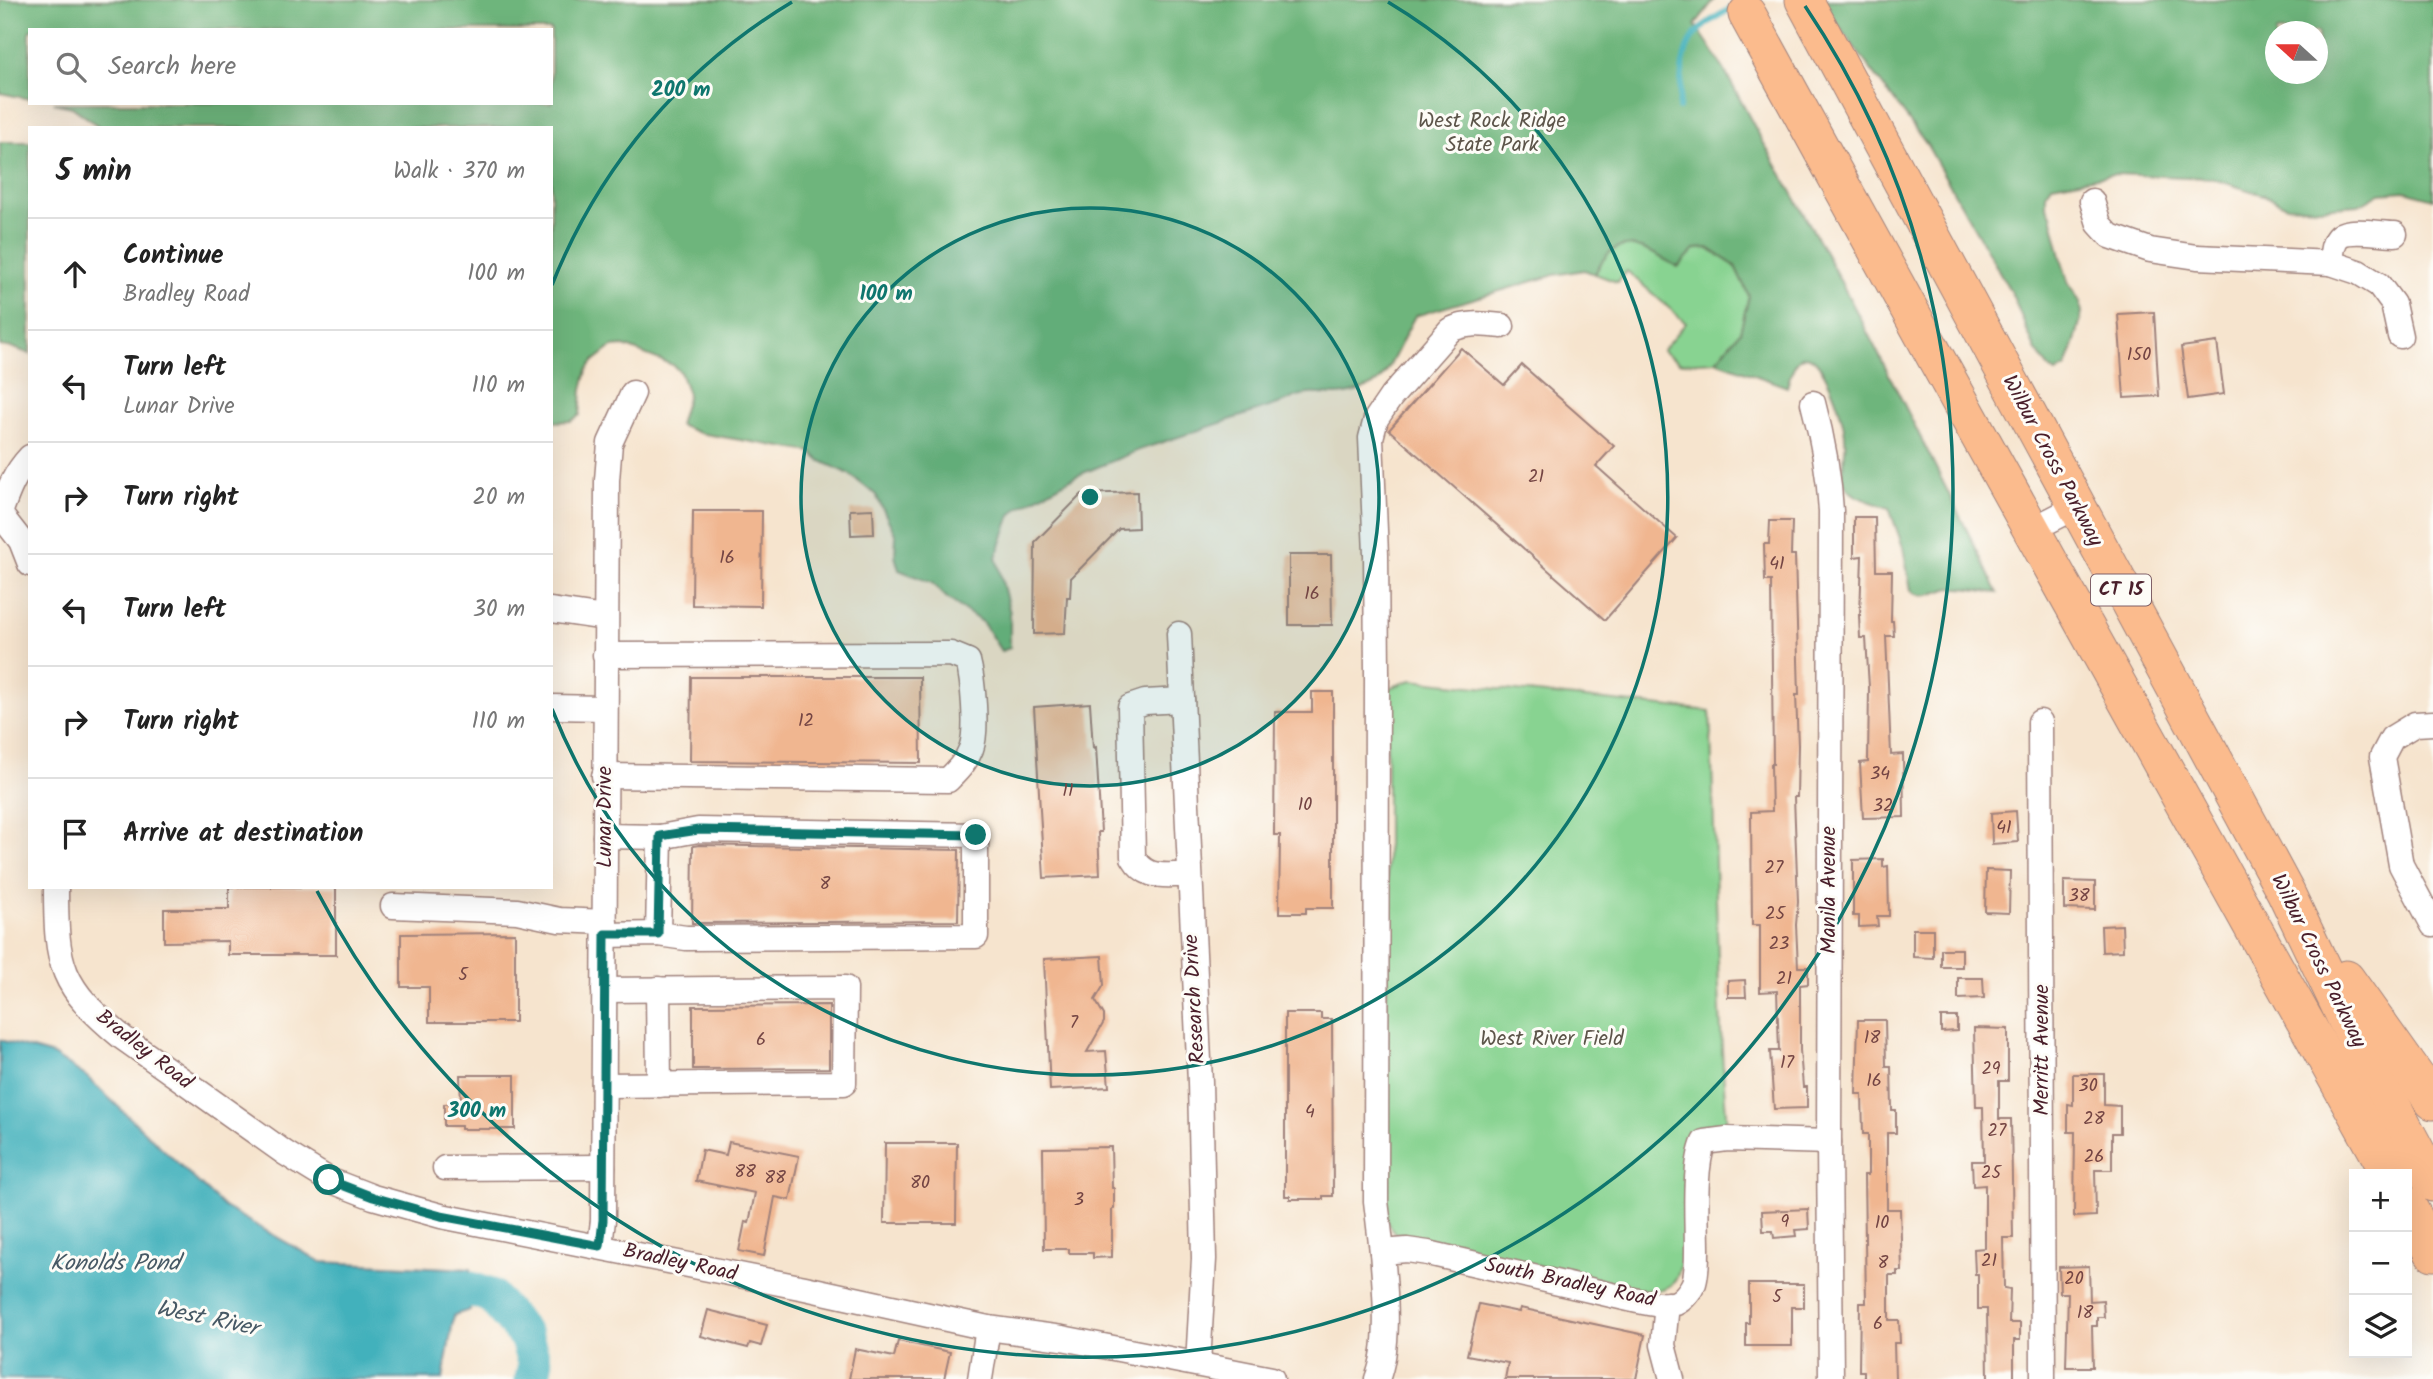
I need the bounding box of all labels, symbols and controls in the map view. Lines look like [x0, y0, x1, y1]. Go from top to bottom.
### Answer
north arrow [2265, 21, 2328, 84]
search box [28, 28, 553, 105]
text: Search here [108, 46, 236, 88]
icon: search [52, 48, 90, 86]
text: 200 m [651, 74, 711, 107]
park label: West Rock Ridge State Park [1418, 105, 1567, 162]
text: 5 min [56, 148, 132, 196]
text: Walk · 370 m [393, 154, 525, 190]
text: Continue [123, 235, 224, 277]
icon: ahead [56, 255, 94, 293]
text: 100 m [467, 256, 525, 292]
text: Bradley Road [123, 277, 250, 313]
text: 100 m [859, 278, 913, 311]
house number: 150 [2127, 341, 2151, 370]
text: Turn left [123, 347, 226, 389]
icon: left [56, 367, 94, 405]
text: 110 m [472, 368, 525, 404]
street label: Wilbur Cross Parkway [1993, 369, 2111, 553]
text: Lunar Drive [123, 389, 234, 425]
house number: 21 [1528, 463, 1544, 492]
text: Turn right [123, 477, 239, 519]
icon: right [56, 479, 94, 517]
text: 20 m [473, 480, 525, 516]
centre of rings [1078, 485, 1102, 509]
house number: 16 [719, 544, 735, 573]
house number: 41 [1769, 550, 1785, 579]
road number: CT 15 [2091, 575, 2151, 606]
house number: 16 [1304, 580, 1320, 609]
text: Turn left [123, 589, 226, 631]
icon: left [56, 591, 94, 629]
text: 30 m [473, 592, 525, 628]
text: Turn right [123, 701, 239, 743]
icon: right [56, 703, 94, 741]
text: 110 m [472, 704, 525, 740]
house number: 12 [798, 707, 814, 736]
house number: 34 [1870, 760, 1890, 789]
street label: Lunar Drive [589, 766, 622, 868]
house number: 11 [1062, 777, 1074, 806]
house number: 10 [1298, 791, 1312, 820]
house number: 32 [1873, 792, 1893, 821]
text: Arrive at destination [123, 813, 363, 855]
house number: 41 [1996, 814, 2012, 843]
icon: arrive [56, 815, 94, 853]
route end [960, 819, 991, 850]
street label: Manila Avenue [1813, 826, 1846, 954]
house number: 27 [1765, 854, 1784, 883]
street label: Wilbur Cross Parkway [2261, 868, 2375, 1054]
house number: 8 [820, 870, 831, 899]
house number: 38 [2068, 882, 2090, 911]
house number: 25 [1765, 900, 1786, 929]
house number: 23 [1769, 930, 1789, 959]
street label: Research Drive [1175, 933, 1215, 1065]
house number: 5 [458, 961, 469, 990]
house number: 21 [1776, 965, 1792, 994]
street label: Merritt Avenue [2026, 984, 2059, 1116]
street label: Bradley Road [88, 1001, 200, 1099]
house number: 7 [1070, 1009, 1079, 1038]
park label: West River Field [1480, 1023, 1624, 1056]
house number: 18 [1864, 1024, 1880, 1053]
house number: 6 [756, 1026, 766, 1055]
house number: 17 [1780, 1049, 1795, 1078]
house number: 29 [1981, 1055, 2001, 1084]
house number: 16 [1866, 1067, 1882, 1096]
house number: 30 [2078, 1072, 2098, 1101]
text: 300 m [447, 1095, 506, 1128]
house number: 4 [1305, 1098, 1315, 1127]
house number: 28 [2083, 1105, 2105, 1134]
house number: 27 [1988, 1117, 2007, 1146]
house number: 26 [2084, 1143, 2104, 1172]
house number: 88 [734, 1158, 756, 1187]
house number: 25 [1981, 1159, 2002, 1188]
route start [313, 1164, 344, 1195]
house number: 88 [764, 1164, 786, 1193]
house number: 80 [910, 1169, 930, 1198]
map controls [2349, 1169, 2412, 1358]
button: + [2349, 1169, 2412, 1232]
house number: 3 [1074, 1186, 1084, 1215]
house number: 9 [1781, 1208, 1790, 1237]
house number: 10 [1875, 1209, 1889, 1238]
button: − [2349, 1232, 2412, 1295]
street label: Bradley Road [620, 1235, 740, 1291]
water label: Konolds Pond [50, 1246, 185, 1282]
house number: 21 [1981, 1247, 1997, 1276]
street label: South Bradley Road [1481, 1249, 1659, 1317]
house number: 8 [1878, 1249, 1889, 1278]
house number: 20 [2064, 1265, 2084, 1294]
house number: 5 [1772, 1283, 1783, 1312]
water label: West River [153, 1291, 265, 1348]
button: layers [2349, 1295, 2412, 1358]
house number: 18 [2077, 1299, 2093, 1328]
house number: 6 [1873, 1310, 1883, 1339]

